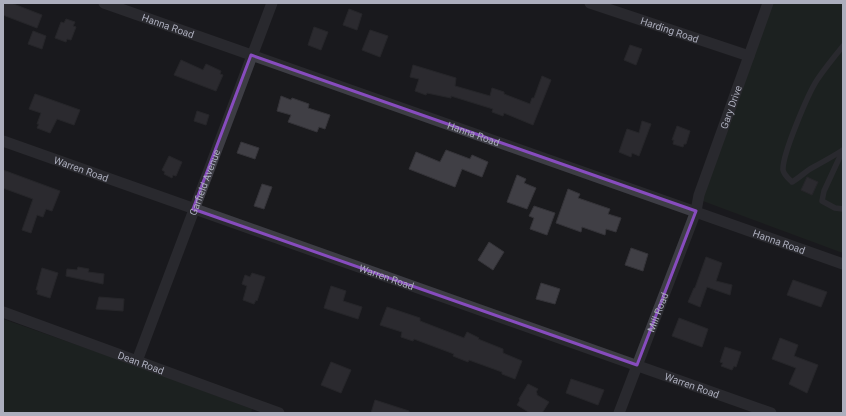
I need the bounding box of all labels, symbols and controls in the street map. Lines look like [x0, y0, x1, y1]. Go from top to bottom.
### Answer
street label: Hanna Road [141, 11, 196, 40]
street label: Harding Road [639, 15, 700, 44]
street label: Gary Drive [718, 84, 743, 130]
street label: Hanna Road [446, 119, 501, 148]
street label: Garfield Avenue [187, 148, 222, 217]
street label: Warren Road [52, 154, 110, 183]
street label: Hanna Road [752, 227, 807, 256]
street label: Warren Road [358, 262, 415, 292]
street label: Mill Road [645, 291, 670, 333]
street label: Dean Road [116, 349, 166, 376]
street label: Warren Road [663, 370, 721, 400]

